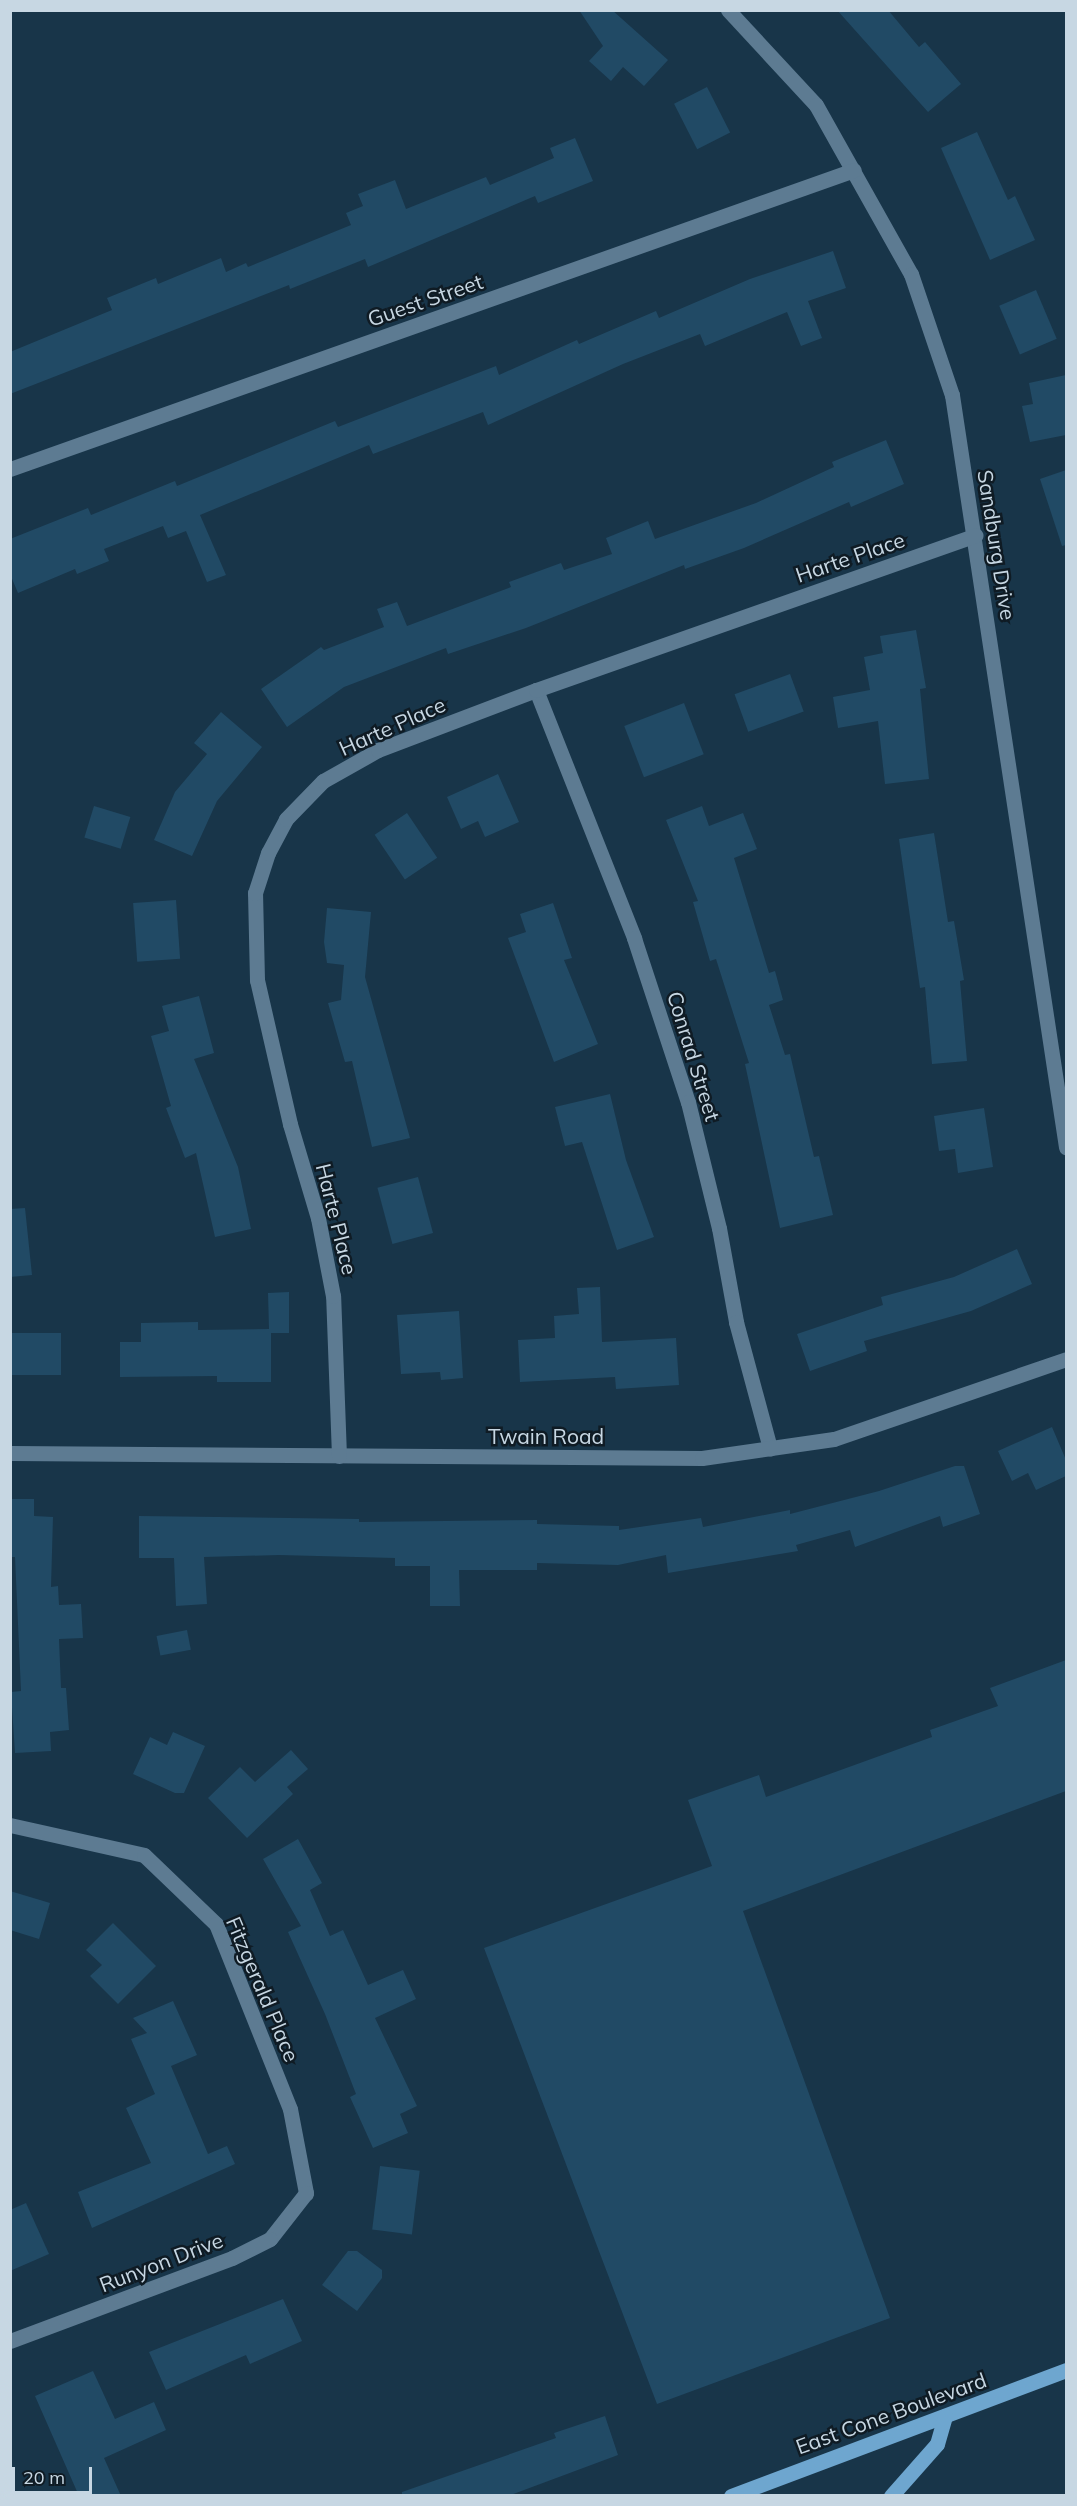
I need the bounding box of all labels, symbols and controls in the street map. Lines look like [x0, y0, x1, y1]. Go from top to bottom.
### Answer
street label: Guest Street [364, 269, 486, 331]
street label: Sandburg Drive [973, 468, 1021, 622]
street label: Harte Place [792, 527, 908, 587]
street label: Harte Place [335, 691, 449, 761]
street label: Conrad Street [662, 988, 726, 1124]
street label: Harte Place [311, 1161, 363, 1277]
street label: Twain Road [488, 1423, 604, 1449]
street label: Fitzgerald Place [221, 1913, 305, 2065]
street label: Runyon Drive [96, 2227, 226, 2297]
street label: East Cone Boulevard [792, 2367, 990, 2459]
scale bar [15, 2455, 94, 2493]
text: 20 m [23, 2466, 65, 2489]

